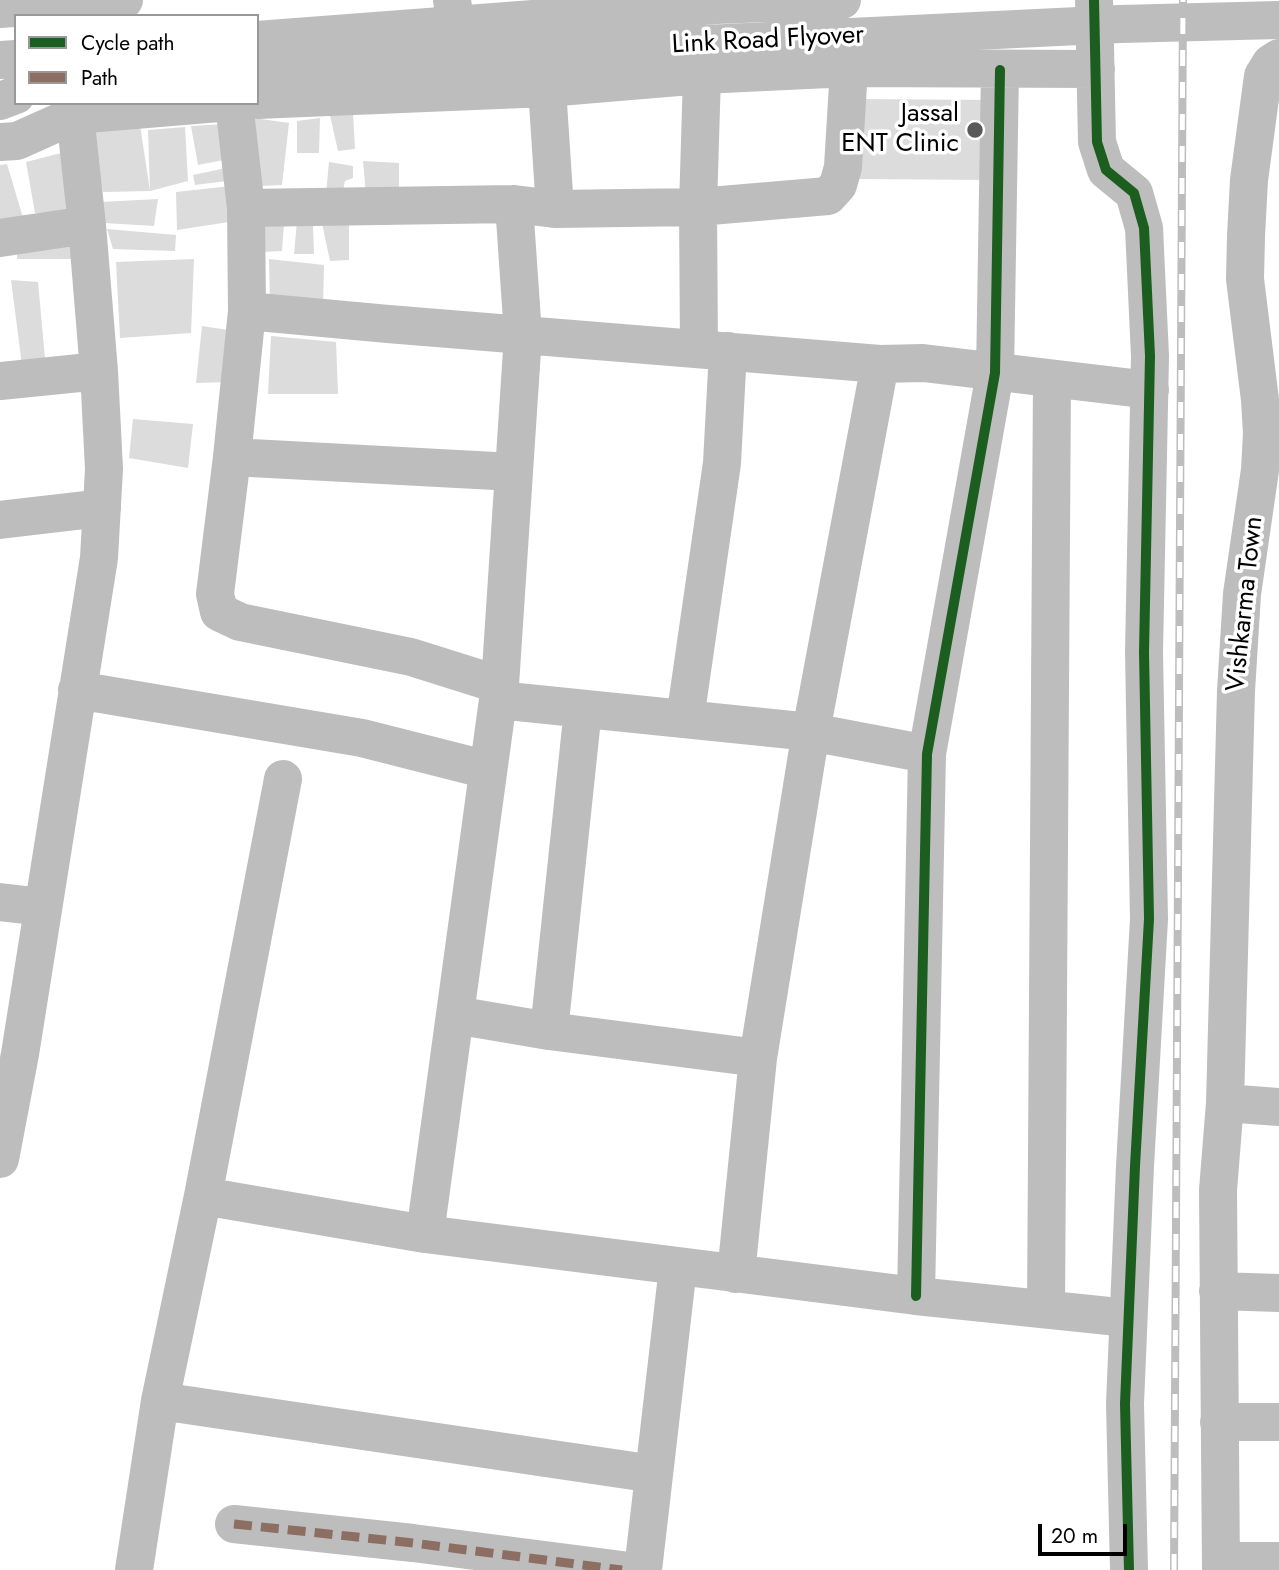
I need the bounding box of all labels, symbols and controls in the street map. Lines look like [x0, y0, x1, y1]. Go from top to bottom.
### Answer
legend [14, 14, 259, 105]
street label: Link Road Flyover [671, 20, 865, 62]
text: Cycle path [81, 28, 174, 58]
text: Path [81, 63, 118, 93]
place label: Jassal ENT Clinic [841, 99, 959, 160]
marker: Jassal ENT Clinic [965, 120, 985, 140]
street label: Vishkarma Town [1221, 515, 1271, 693]
scale bar [1041, 1510, 1130, 1554]
text: 20 m [1051, 1521, 1098, 1551]

